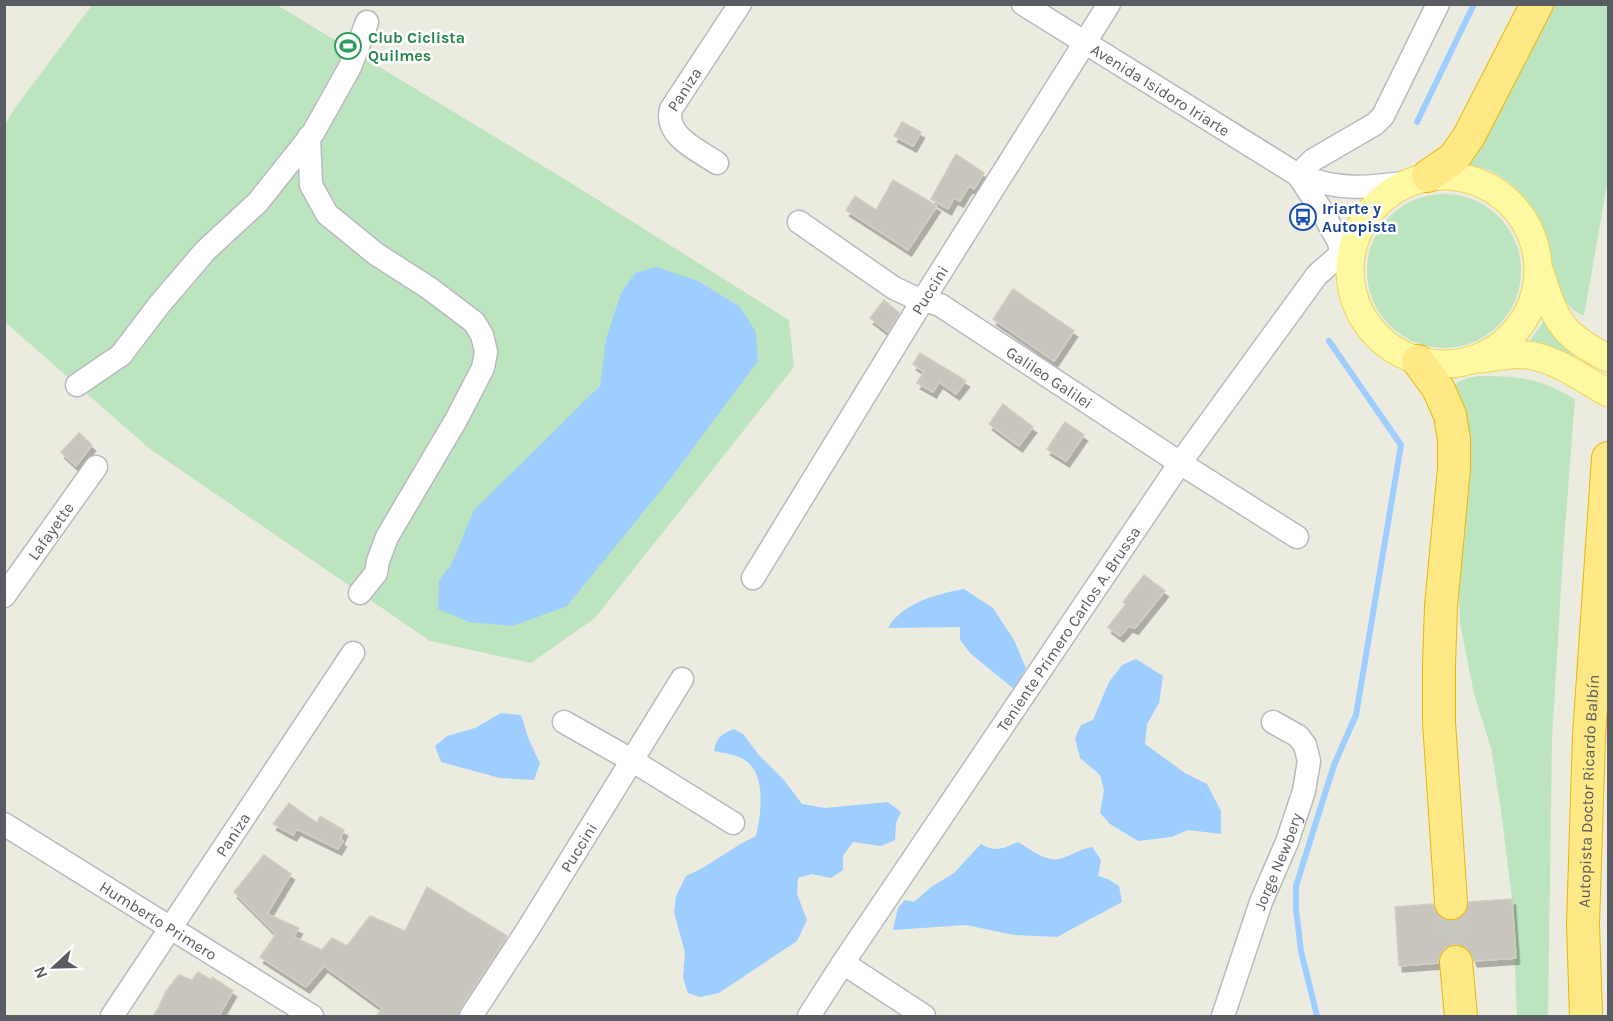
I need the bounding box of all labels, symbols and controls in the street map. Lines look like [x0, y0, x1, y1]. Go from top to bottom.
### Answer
place label: Club Ciclista Quilmes [368, 28, 465, 65]
sports icon: Club Ciclista Quilmes [333, 31, 363, 61]
street label: Avenida Isidoro Iriarte [1087, 40, 1233, 140]
street label: Paniza [663, 64, 706, 115]
place label: Iriarte y Autopista [1322, 199, 1397, 236]
bus stop icon: Iriarte y Autopista [1288, 202, 1318, 232]
street label: Puccini [907, 262, 952, 318]
street label: Galileo Galilei [1002, 342, 1096, 413]
street label: Lafayette [24, 499, 78, 564]
street label: Teniente Primero Carlos A. Brussa [993, 523, 1145, 735]
street label: Autopista Doctor Ricardo Balbín [1575, 674, 1603, 908]
street label: Paniza [212, 809, 254, 860]
street label: Jorge Newbery [1250, 810, 1306, 913]
street label: Puccini [556, 819, 601, 876]
street label: Humberto Primero [96, 877, 220, 964]
north arrow [24, 937, 84, 997]
text: N [30, 964, 52, 981]

